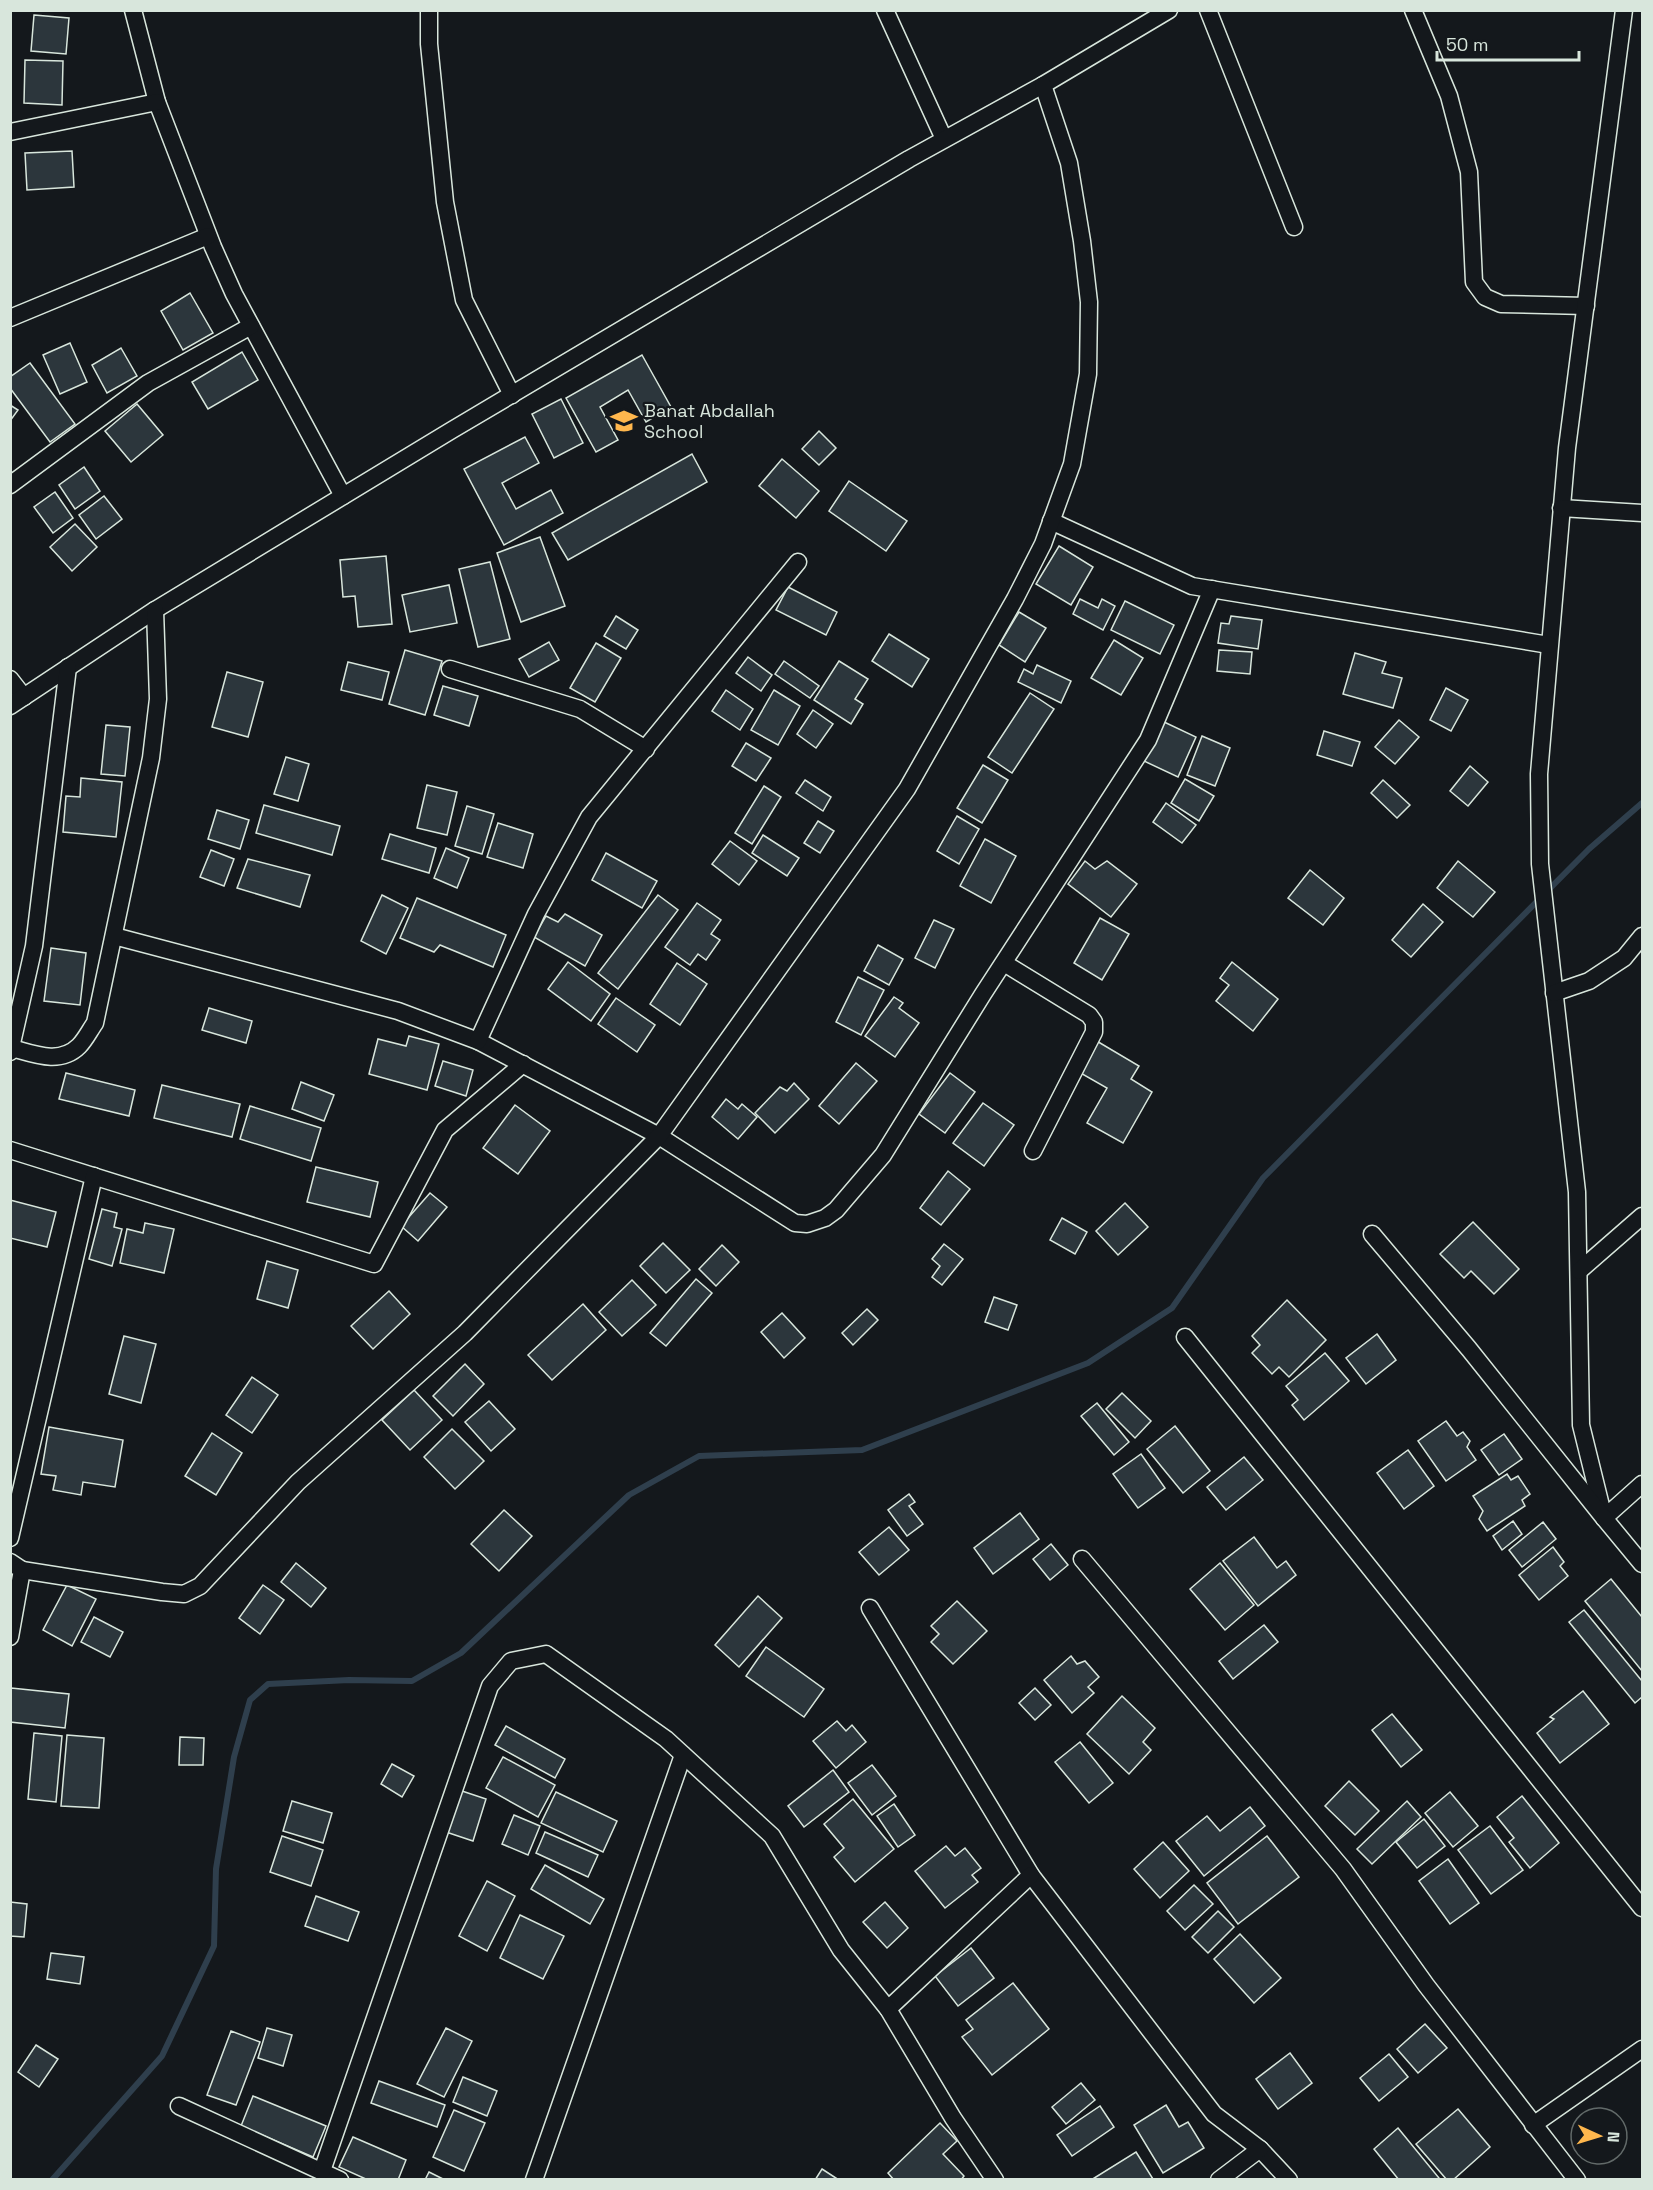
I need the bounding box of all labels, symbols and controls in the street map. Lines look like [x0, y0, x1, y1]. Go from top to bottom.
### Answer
scale bar [1437, 24, 1580, 62]
text: 50 m [1446, 33, 1488, 56]
place label: Banat Abdallah School [644, 399, 775, 443]
school or university icon: Banat Abdallah School [609, 406, 639, 436]
north arrow [1569, 2106, 1629, 2166]
text: N [1603, 2131, 1624, 2143]

